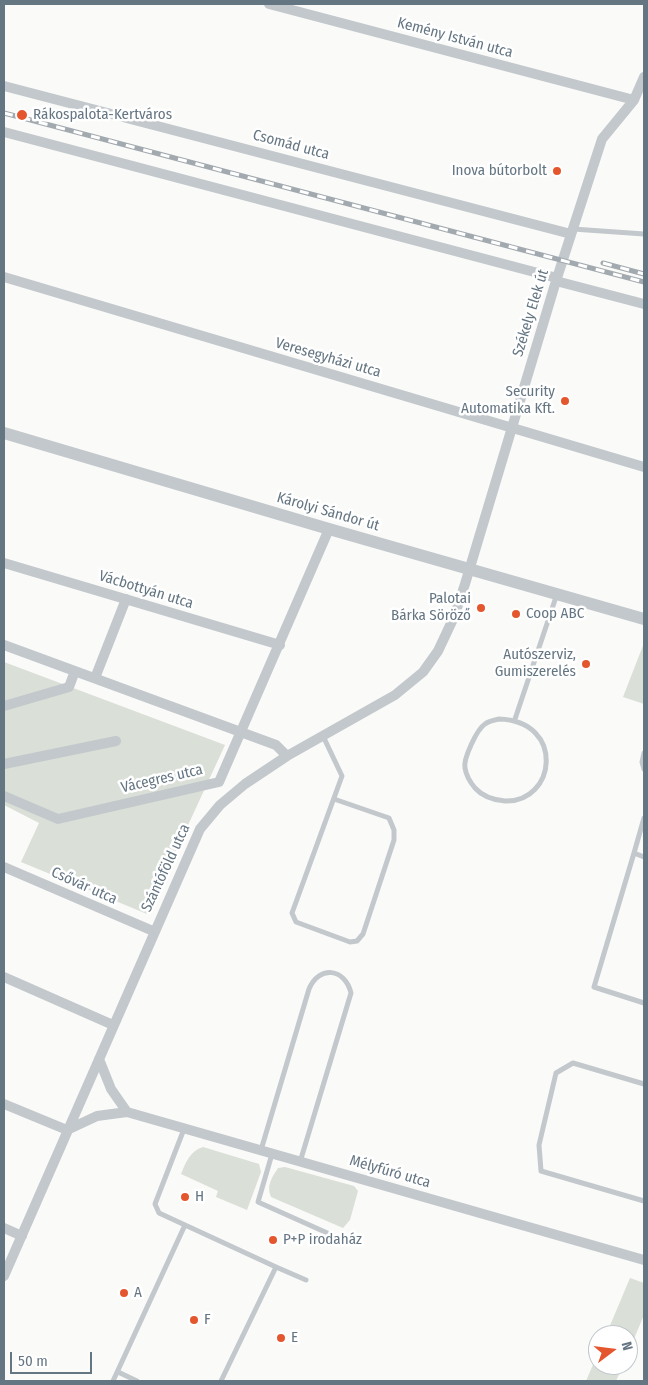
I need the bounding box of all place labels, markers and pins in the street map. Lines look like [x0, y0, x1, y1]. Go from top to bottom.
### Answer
place label: Rákospalota-Kertváros [33, 106, 172, 124]
marker: Rákospalota-Kertváros [15, 108, 29, 122]
place label: Inova bútorbolt [452, 162, 547, 180]
marker: Inova bútorbolt [551, 165, 563, 177]
place label: Security Automatika Kft. [461, 383, 555, 418]
marker: Security Automatika Kft. [559, 395, 571, 407]
place label: Palotai Bárka Söröző [391, 590, 471, 625]
marker: Palotai Bárka Söröző [475, 602, 487, 614]
place label: Coop ABC [526, 605, 584, 623]
marker: Coop ABC [510, 608, 522, 620]
place label: Autószerviz, Gumiszerelés [495, 646, 576, 681]
marker: Autószerviz, Gumiszerelés [580, 658, 592, 670]
place label: H [195, 1188, 204, 1206]
marker: H [179, 1191, 191, 1203]
place label: P+P irodaház [283, 1231, 362, 1249]
marker: P+P irodaház [267, 1234, 279, 1246]
place label: A [134, 1284, 142, 1302]
marker: A [118, 1287, 130, 1299]
place label: F [204, 1311, 211, 1329]
marker: F [188, 1314, 200, 1326]
place label: E [291, 1329, 298, 1347]
marker: E [275, 1332, 287, 1344]

